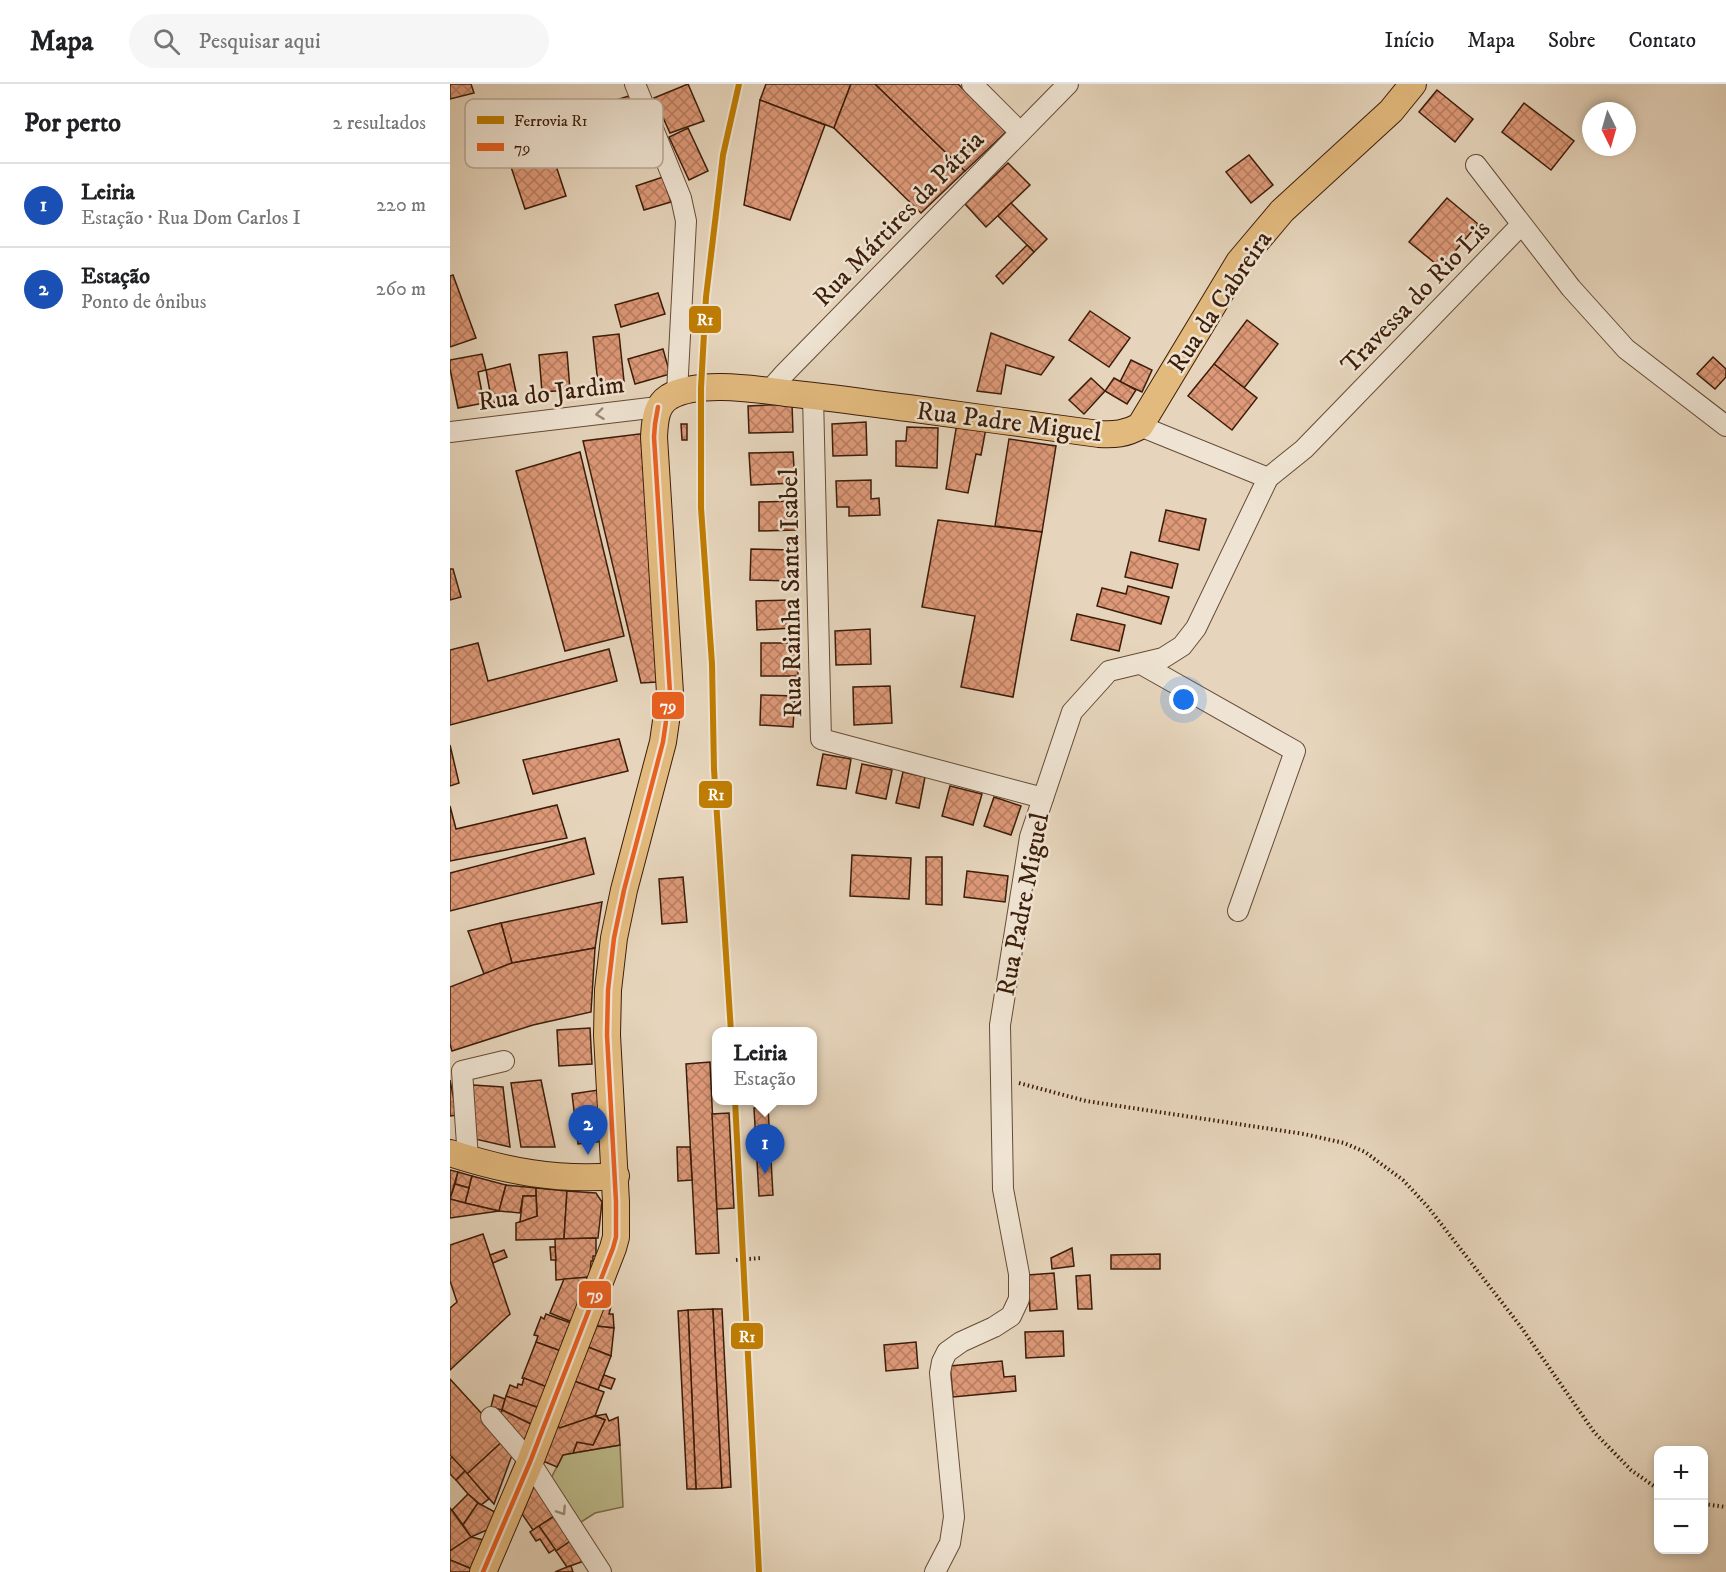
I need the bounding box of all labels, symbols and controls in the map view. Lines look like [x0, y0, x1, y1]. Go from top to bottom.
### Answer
search box [129, 14, 549, 68]
text: Mapa [30, 24, 93, 59]
icon: search [150, 25, 183, 58]
text: Pesquisar aqui [198, 28, 321, 55]
text: Início [1385, 28, 1434, 54]
text: Mapa [1467, 28, 1515, 54]
text: Sobre [1548, 28, 1595, 54]
text: Contato [1628, 28, 1696, 54]
legend [465, 99, 663, 168]
north arrow [1582, 102, 1636, 156]
text: Por perto [24, 107, 121, 140]
text: 2 resultados [333, 111, 426, 136]
text: Ferrovia R1 [514, 111, 588, 131]
street label: Rua Mártires da Pátria [807, 124, 992, 314]
text: 79 [514, 138, 530, 158]
text: Leiria [81, 179, 135, 206]
text: 1 [40, 193, 47, 218]
text: 220 m [376, 193, 426, 218]
text: Estação · Rua Dom Carlos I [81, 206, 301, 231]
street label: Travessa do Rio Lis [1334, 213, 1498, 381]
street label: Rua da Cabreira [1161, 224, 1280, 379]
text: Estação [81, 263, 150, 290]
text: 2 [39, 277, 48, 302]
text: 260 m [376, 277, 426, 302]
text: Ponto de ônibus [81, 290, 206, 315]
line badge: R1 [688, 305, 722, 334]
text: R1 [697, 310, 713, 330]
street label: Rua do Jardim [476, 368, 626, 419]
street label: Rua Padre Miguel [915, 395, 1103, 450]
one-way arrow [596, 407, 605, 419]
street label: Rua Rainha Santa Isabel [773, 468, 810, 718]
your location [1169, 685, 1198, 714]
line badge: 79 [651, 691, 685, 720]
text: 79 [660, 696, 676, 716]
line badge: R1 [698, 780, 733, 809]
text: R1 [708, 785, 724, 805]
street label: Rua Padre Miguel [990, 810, 1057, 999]
popup [712, 1027, 817, 1105]
text: Leiria [733, 1040, 787, 1067]
text: Estação [733, 1067, 796, 1092]
pin: 2 [568, 1106, 608, 1155]
pin: 1 [746, 1124, 784, 1174]
line badge: 79 [578, 1280, 612, 1309]
text: 79 [587, 1285, 603, 1305]
line badge: R1 [730, 1322, 764, 1350]
text: R1 [739, 1327, 755, 1347]
map controls [1654, 1446, 1708, 1554]
button: + [1654, 1446, 1708, 1500]
button: − [1654, 1500, 1708, 1554]
one-way arrow [555, 1505, 566, 1516]

